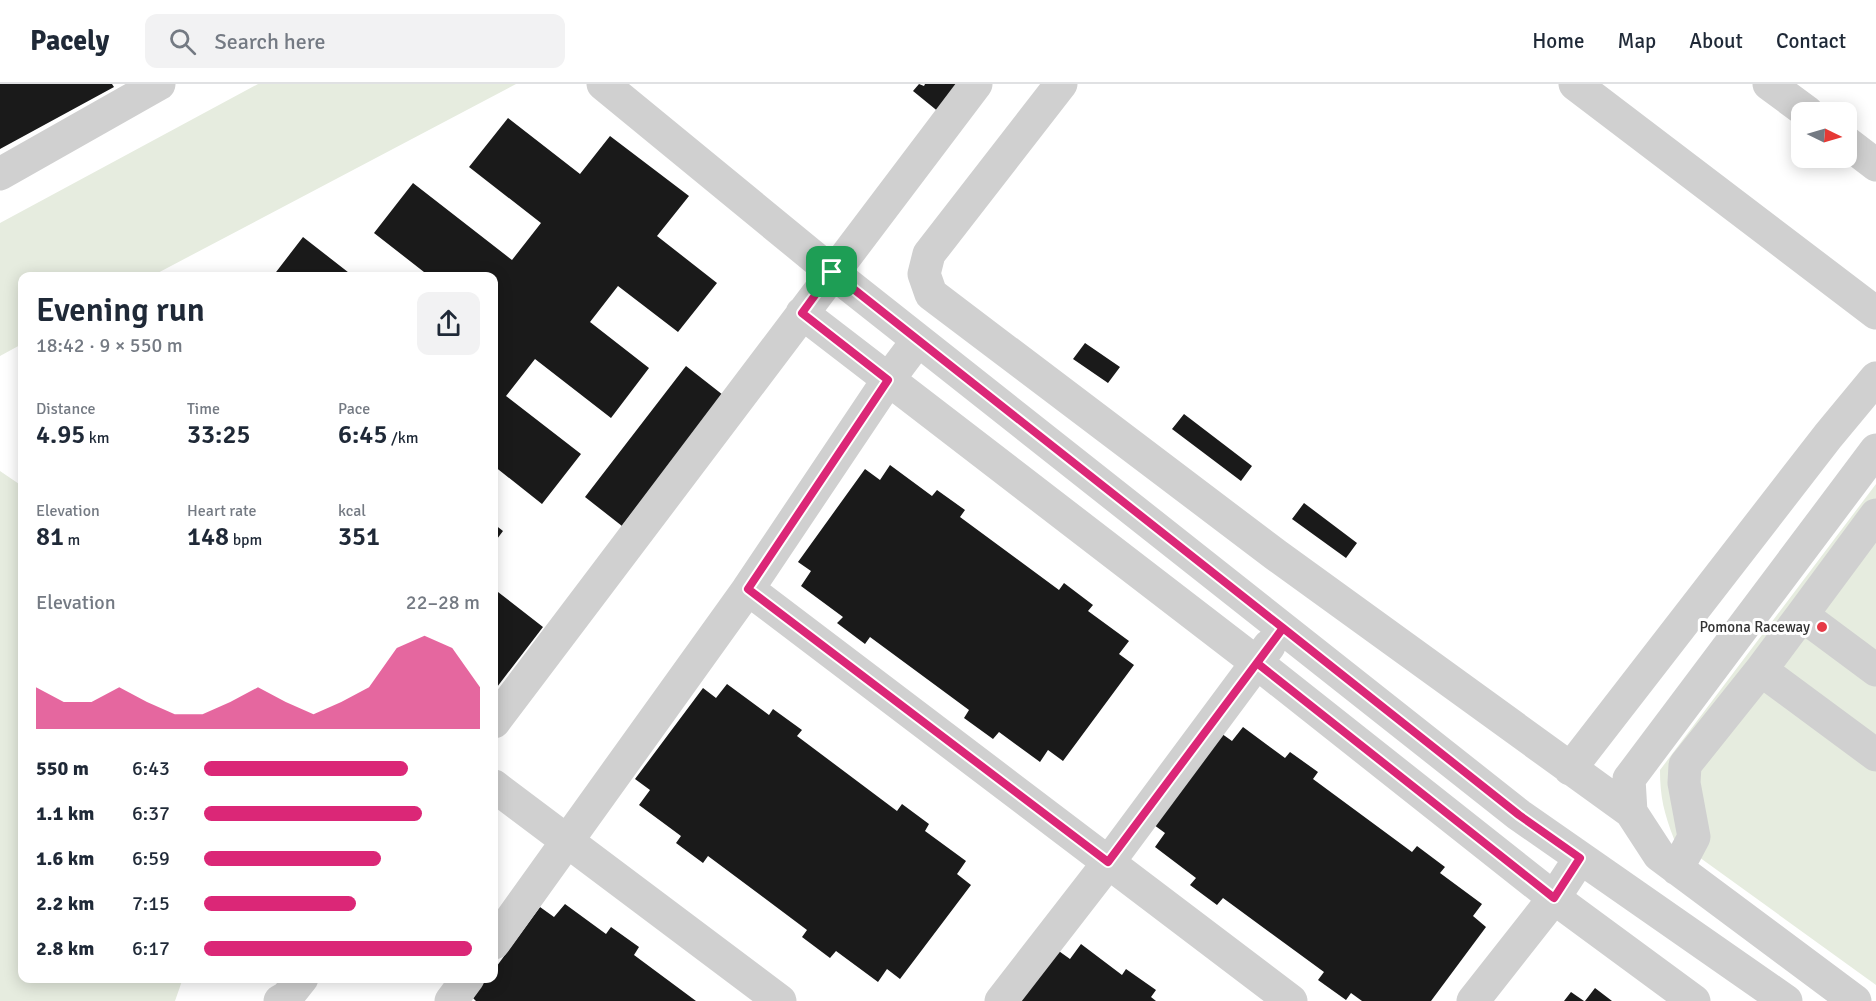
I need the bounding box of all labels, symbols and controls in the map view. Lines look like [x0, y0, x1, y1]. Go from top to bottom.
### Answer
search box [145, 14, 565, 68]
text: Pacely [30, 24, 109, 58]
icon: search [166, 25, 199, 58]
text: Search here [214, 28, 325, 55]
text: Home [1532, 28, 1585, 54]
text: Map [1618, 28, 1656, 54]
text: About [1689, 28, 1743, 54]
text: Contact [1776, 28, 1846, 54]
north arrow [1791, 102, 1857, 168]
map controls [1791, 102, 1857, 168]
pin [806, 246, 857, 297]
icon: arrive [815, 255, 848, 288]
text: Evening run [36, 290, 205, 331]
button: share [417, 292, 480, 355]
text: 18:42 · 9 × 550 m [36, 333, 183, 358]
text: Distance [36, 399, 96, 419]
text: Time [187, 399, 220, 419]
text: Pace [338, 399, 370, 419]
text: 4.95 [36, 419, 85, 451]
text: 33:25 [187, 419, 251, 451]
text: 6:45 [338, 419, 387, 451]
text: km [85, 428, 110, 448]
text: /km [387, 428, 419, 448]
text: Elevation [36, 501, 100, 521]
text: Heart rate [187, 501, 256, 521]
text: kcal [338, 501, 366, 521]
text: 81 [36, 521, 64, 553]
text: 148 [187, 521, 229, 553]
text: 351 [338, 521, 380, 553]
text: m [64, 530, 80, 550]
text: bpm [229, 530, 262, 550]
text: Elevation [36, 590, 116, 615]
text: 22–28 m [406, 590, 480, 615]
place label: Pomona Raceway [1699, 618, 1810, 636]
marker: Pomona Raceway [1815, 620, 1829, 634]
text: 550 m [36, 756, 89, 781]
text: 6:43 [132, 756, 170, 781]
text: 1.1 km [36, 801, 94, 826]
text: 6:37 [132, 801, 170, 826]
text: 1.6 km [36, 846, 94, 871]
text: 6:59 [132, 846, 170, 871]
text: 2.2 km [36, 891, 94, 916]
text: 7:15 [132, 891, 170, 916]
text: 2.8 km [36, 936, 94, 961]
text: 6:17 [132, 936, 170, 961]

